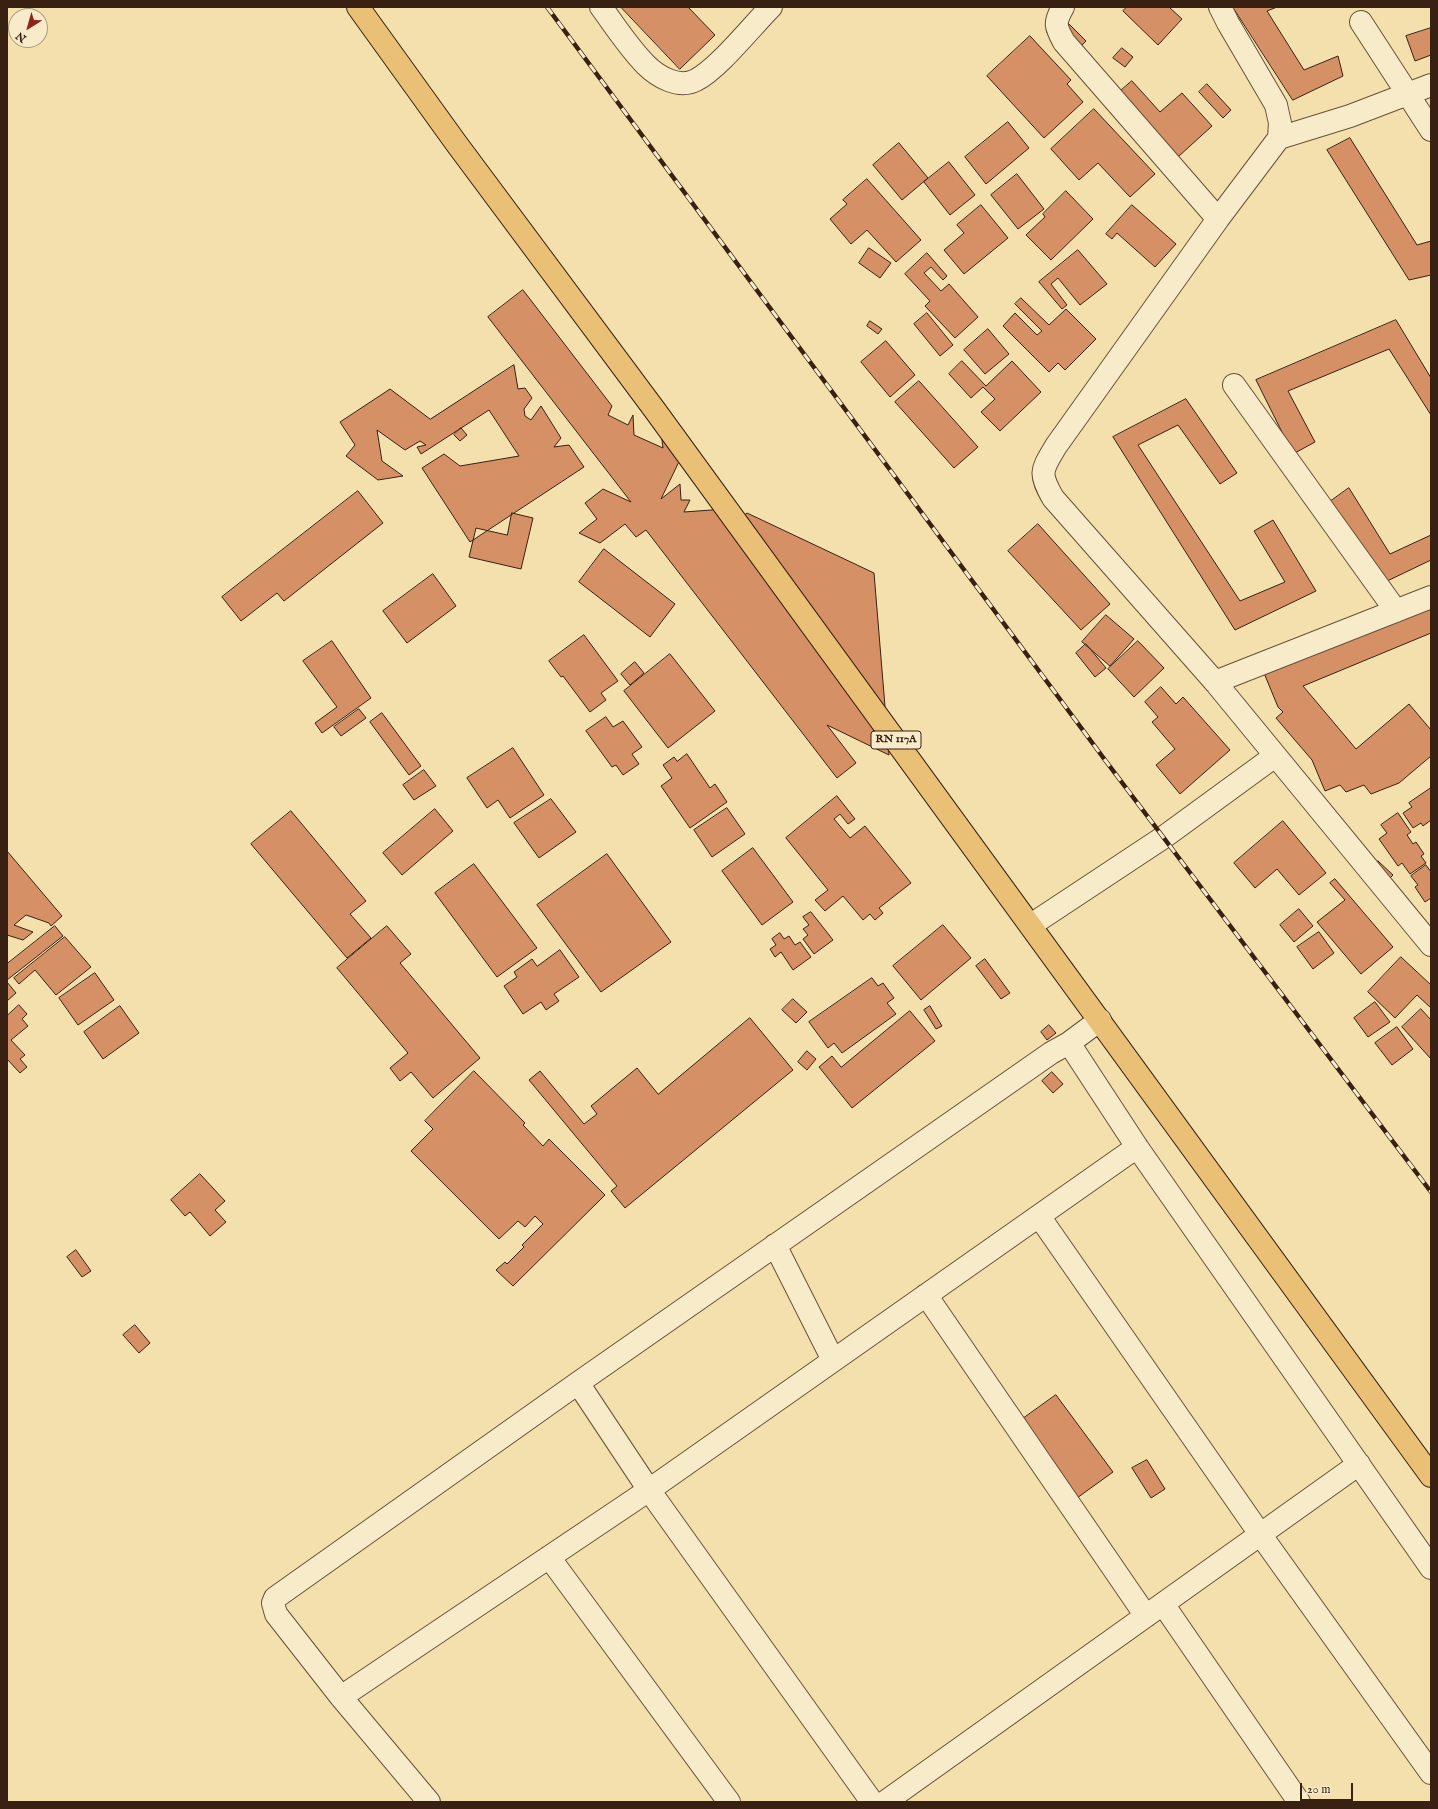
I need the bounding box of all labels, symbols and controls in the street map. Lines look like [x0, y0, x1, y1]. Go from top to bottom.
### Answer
north arrow [8, 8, 48, 48]
text: N [13, 28, 29, 45]
road number: RN 117A [871, 731, 921, 749]
scale bar [1302, 1775, 1355, 1801]
text: 20 m [1307, 1782, 1330, 1797]

